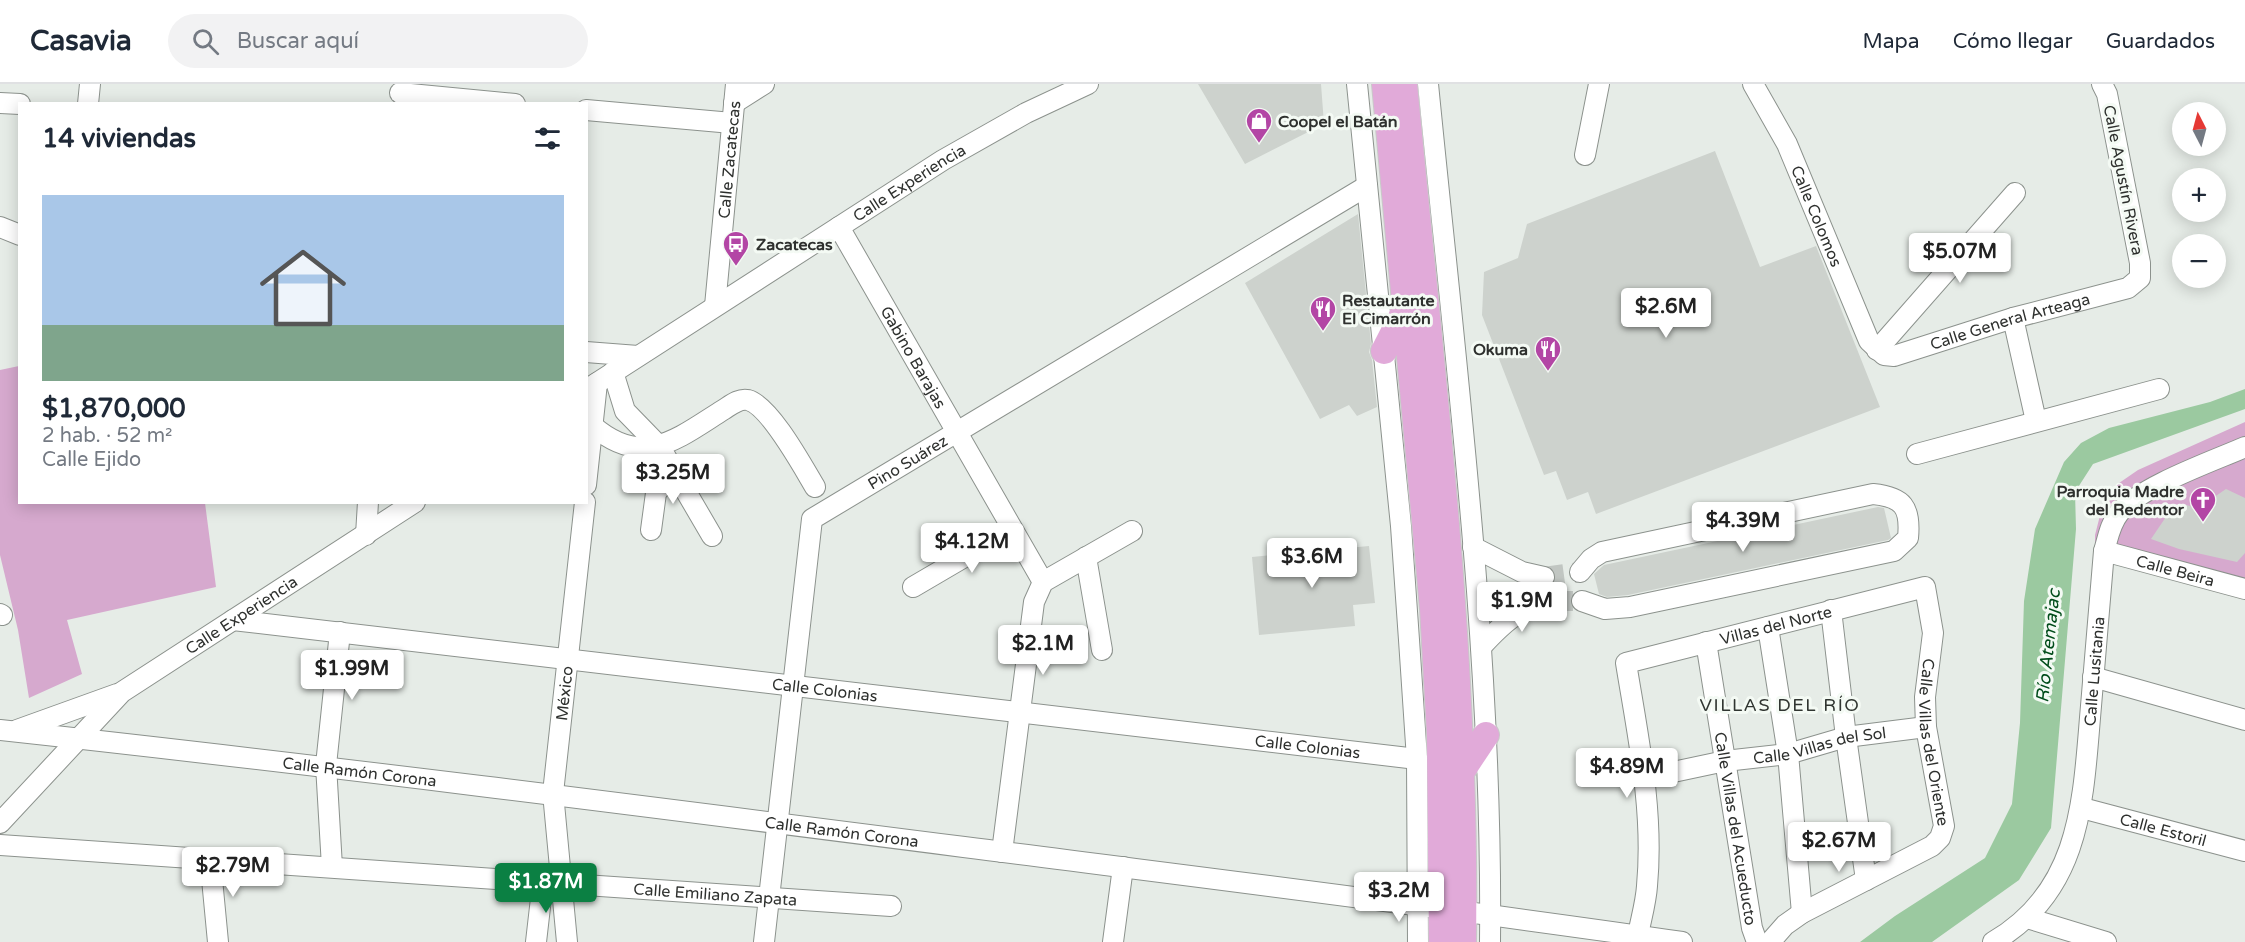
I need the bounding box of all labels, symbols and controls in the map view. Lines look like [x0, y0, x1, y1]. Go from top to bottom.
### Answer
search box [168, 14, 588, 68]
text: Casavia [30, 24, 132, 58]
icon: search [189, 25, 222, 58]
text: Buscar aquí [237, 28, 359, 54]
text: Mapa [1862, 29, 1920, 54]
text: Cómo llegar [1953, 29, 2073, 54]
text: Guardados [2106, 29, 2215, 54]
street label: Calle Zacatecas [714, 100, 745, 220]
north arrow [2172, 102, 2226, 156]
map controls [2172, 102, 2226, 288]
street label: Calle Agustín Rivera [2099, 103, 2147, 257]
shop icon: Coopel el Batán [1244, 106, 1274, 144]
place label: Coopel el Batán [1278, 112, 1398, 132]
icon: filters [531, 122, 564, 155]
text: 14 viviendas [42, 123, 196, 154]
street label: Calle Experiencia [849, 140, 970, 226]
street label: Calle Colomos [1786, 163, 1846, 270]
button: + [2172, 168, 2226, 222]
bus stop icon: Zacatecas [721, 229, 751, 267]
pin: $5.07M [1911, 233, 2009, 284]
icon: home [249, 234, 357, 342]
button: − [2172, 234, 2226, 288]
place label: Zacatecas [756, 235, 833, 255]
text: $5.07M [1923, 240, 1997, 264]
pin: $2.6M [1624, 288, 1708, 339]
street label: Calle General Arteaga [1928, 289, 2092, 355]
place label: Restautante El Cimarrón [1342, 291, 1435, 329]
restaurant icon: Restautante El Cimarrón [1308, 294, 1338, 332]
text: $2.6M [1635, 295, 1697, 319]
street label: Gabino Barajas [876, 303, 950, 412]
restaurant icon: Okuma [1533, 334, 1563, 372]
place label: Okuma [1473, 340, 1528, 360]
text: $1,870,000 [42, 393, 186, 424]
text: 2 hab. · 52 m² [42, 424, 172, 448]
street label: Pino Suárez [864, 431, 952, 494]
text: Calle Ejido [42, 448, 141, 472]
pin: $3.25M [624, 454, 722, 505]
text: $3.25M [636, 461, 710, 485]
place label: Parroquia Madre del Redentor [2056, 482, 2185, 520]
church icon: Parroquia Madre del Redentor [2188, 485, 2218, 523]
pin: $4.39M [1694, 502, 1792, 553]
text: $4.39M [1706, 509, 1780, 533]
pin: $4.12M [923, 523, 1021, 574]
text: $4.12M [935, 530, 1009, 554]
pin: $3.6M [1270, 538, 1354, 589]
text: $3.6M [1281, 545, 1343, 569]
street label: Calle Beira [2134, 551, 2217, 591]
street label: Calle Experiencia [182, 572, 302, 659]
pin: $1.9M [1480, 582, 1564, 633]
water label: Río Atemajac [2031, 586, 2065, 704]
text: $1.9M [1491, 589, 1553, 613]
street label: Villas del Norte [1718, 602, 1834, 650]
street label: Calle Lusitania [2080, 616, 2110, 727]
pin: $2.1M [1001, 625, 1085, 676]
text: $2.1M [1012, 632, 1074, 656]
pin: $1.99M [303, 650, 401, 701]
text: $1.99M [315, 657, 389, 681]
street label: Calle Villas del Oriente [1914, 657, 1953, 828]
street label: México [552, 665, 578, 722]
street label: Calle Colonias [771, 674, 879, 707]
district label: VILLAS DEL RÍO [1700, 694, 1860, 716]
street label: Calle Villas del Sol [1752, 723, 1887, 769]
street label: Calle Colonias [1254, 731, 1361, 763]
street label: Calle Villas del Acueducto [1710, 731, 1760, 927]
pin: $4.89M [1578, 748, 1676, 799]
street label: Calle Ramón Corona [281, 753, 438, 792]
text: $4.89M [1590, 755, 1664, 779]
street label: Calle Estoril [2117, 809, 2209, 851]
street label: Calle Ramón Corona [764, 813, 920, 852]
pin: $2.67M [1790, 822, 1888, 873]
text: $2.67M [1802, 829, 1876, 853]
pin: $2.79M [184, 847, 282, 898]
text: $2.79M [196, 854, 270, 878]
pin: $1.87M [497, 863, 595, 914]
text: $1.87M [509, 870, 583, 894]
pin: $3.2M [1357, 872, 1441, 923]
street label: Calle Emiliano Zapata [633, 879, 798, 911]
text: $3.2M [1368, 879, 1430, 903]

